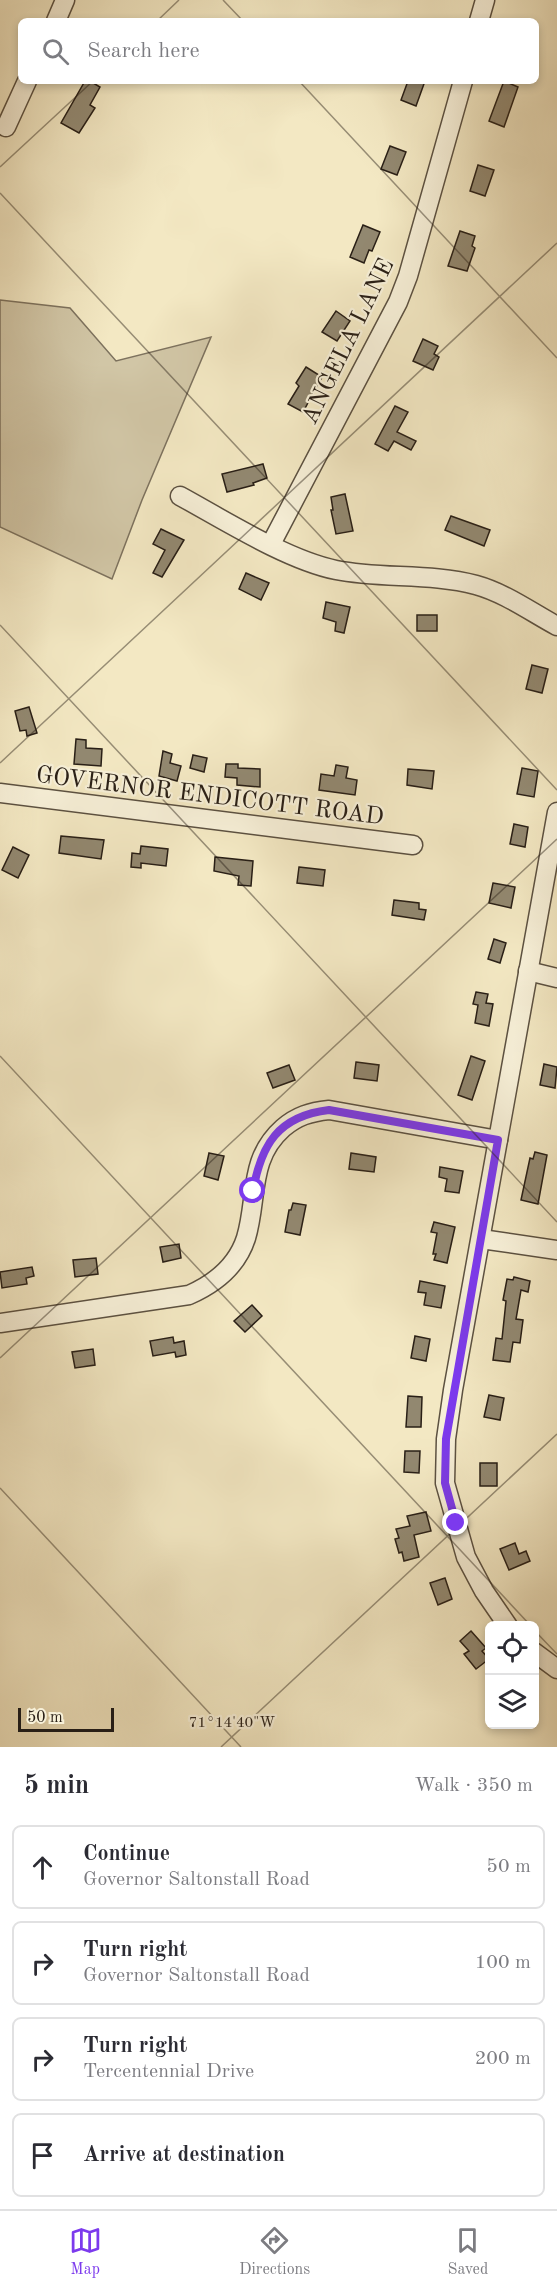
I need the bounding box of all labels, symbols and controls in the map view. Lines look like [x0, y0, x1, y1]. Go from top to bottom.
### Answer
search box [18, 18, 539, 84]
icon: search [39, 35, 72, 68]
text: Search here [87, 40, 200, 62]
street label: ANGELA LANE [298, 255, 399, 429]
street label: GOVERNOR ENDICOTT ROAD [34, 764, 385, 830]
route start [239, 1177, 265, 1203]
route end [442, 1509, 468, 1535]
map controls [485, 1621, 539, 1729]
button: locate [485, 1621, 539, 1675]
button: layers [485, 1675, 539, 1729]
scale bar [18, 1705, 114, 1732]
text: 50 m [27, 1710, 63, 1726]
text: 71°14'40"W [189, 1716, 275, 1731]
text: 5 min [24, 1773, 89, 1799]
text: Walk · 350 m [414, 1776, 533, 1796]
text: Continue [83, 1843, 170, 1865]
icon: ahead [26, 1851, 59, 1884]
text: 50 m [486, 1857, 531, 1877]
text: Governor Saltonstall Road [83, 1870, 310, 1890]
text: Turn right [83, 1939, 187, 1961]
icon: right [26, 1947, 59, 1980]
text: 100 m [475, 1953, 531, 1973]
text: Governor Saltonstall Road [83, 1966, 310, 1986]
text: Turn right [83, 2035, 187, 2057]
icon: right [26, 2043, 59, 2076]
text: 200 m [475, 2049, 531, 2069]
text: Tercentennial Drive [83, 2062, 254, 2082]
icon: arrive [26, 2139, 59, 2172]
text: Arrive at destination [83, 2144, 285, 2166]
tab: Map [69, 2224, 102, 2280]
tab: Directions [239, 2224, 310, 2280]
tab: Saved [448, 2224, 488, 2280]

